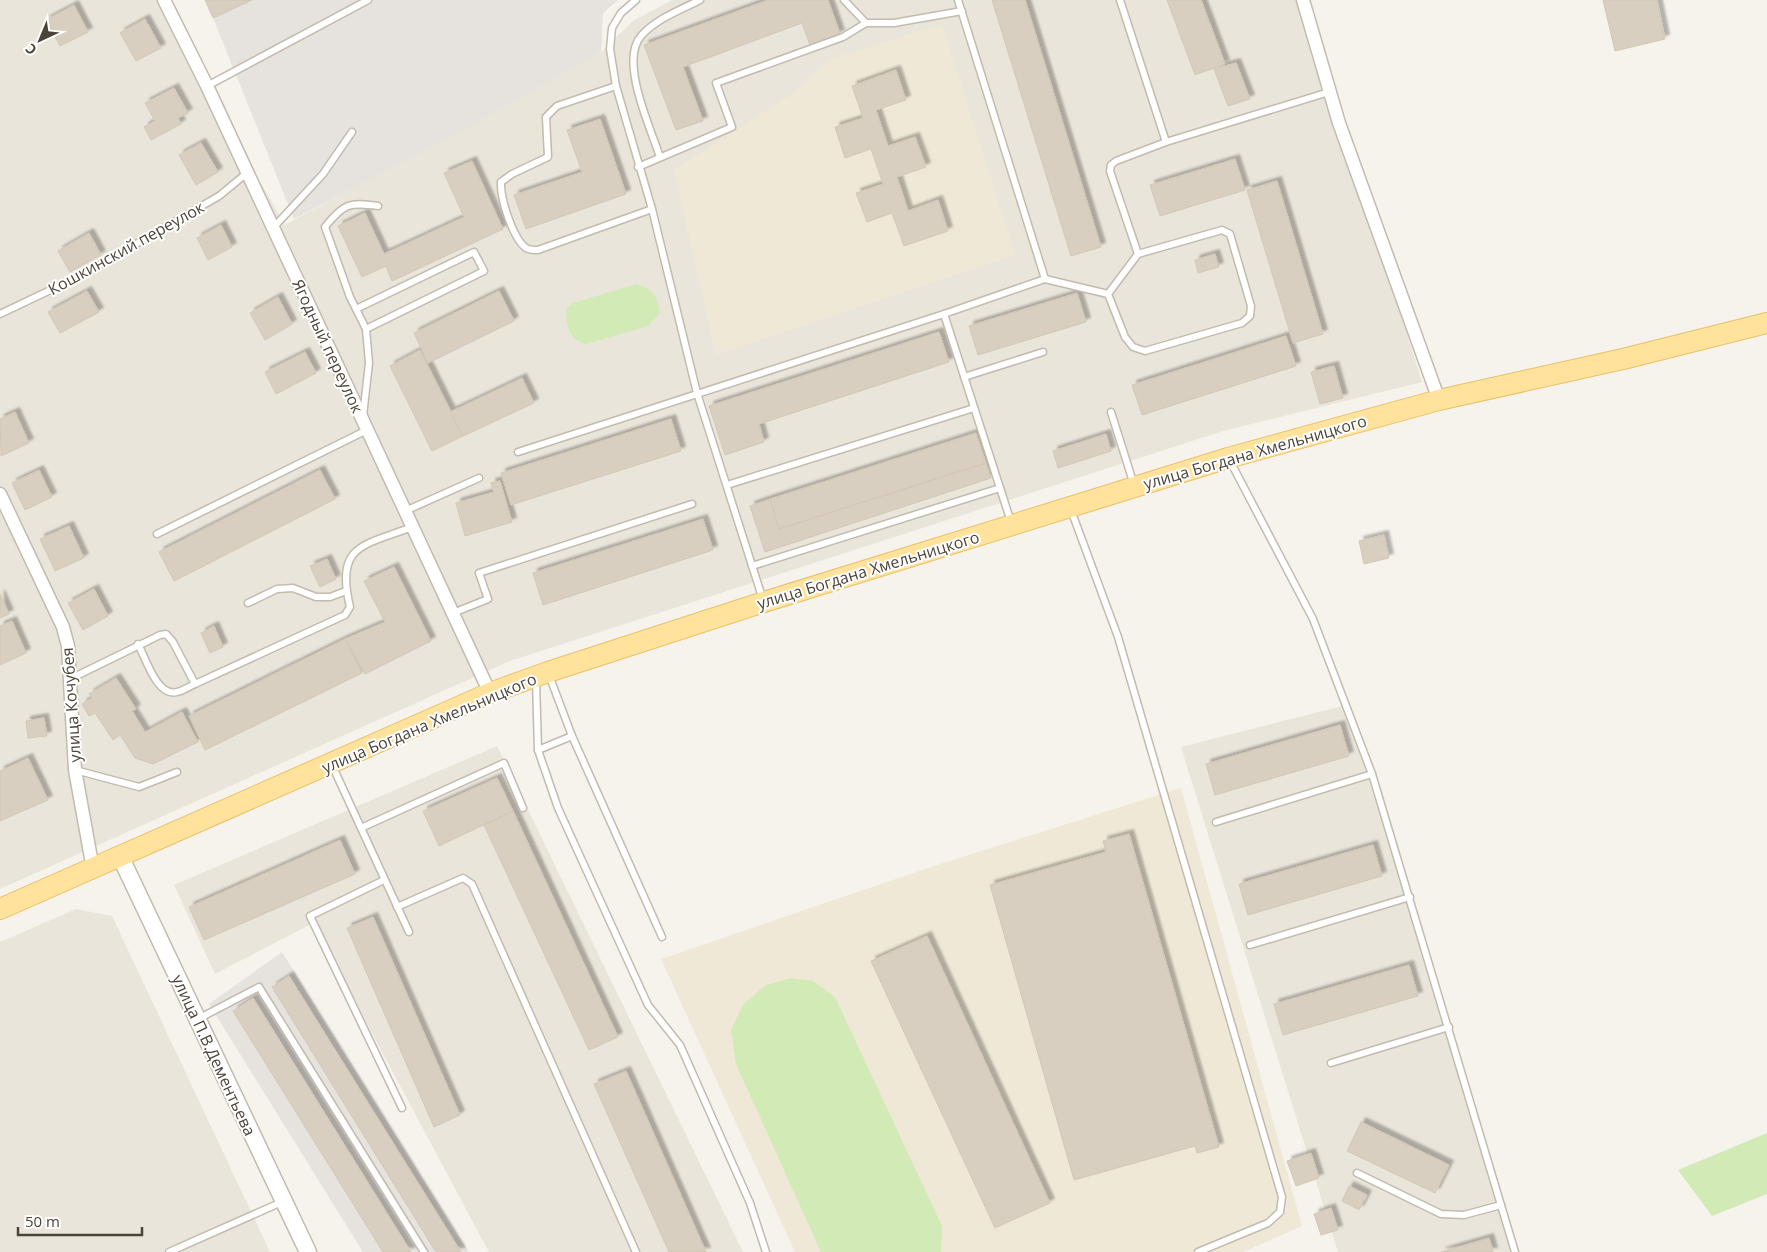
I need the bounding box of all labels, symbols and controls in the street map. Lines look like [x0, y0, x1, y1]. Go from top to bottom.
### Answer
north arrow [15, 15, 65, 65]
text: С [21, 40, 40, 60]
street label: Кошкинский переулок [44, 196, 209, 300]
street label: Ягодный переулок [287, 275, 369, 417]
street label: улица Богдана Хмельницкого [1141, 410, 1369, 494]
street label: улица Богдана Хмельницкого [754, 526, 982, 614]
street label: улица Кочубея [56, 647, 86, 763]
street label: улица Богдана Хмельницкого [318, 668, 540, 778]
street label: улица П.В.Дементьева [167, 971, 261, 1139]
scale bar [18, 1204, 141, 1236]
text: 50 m [25, 1211, 60, 1231]

